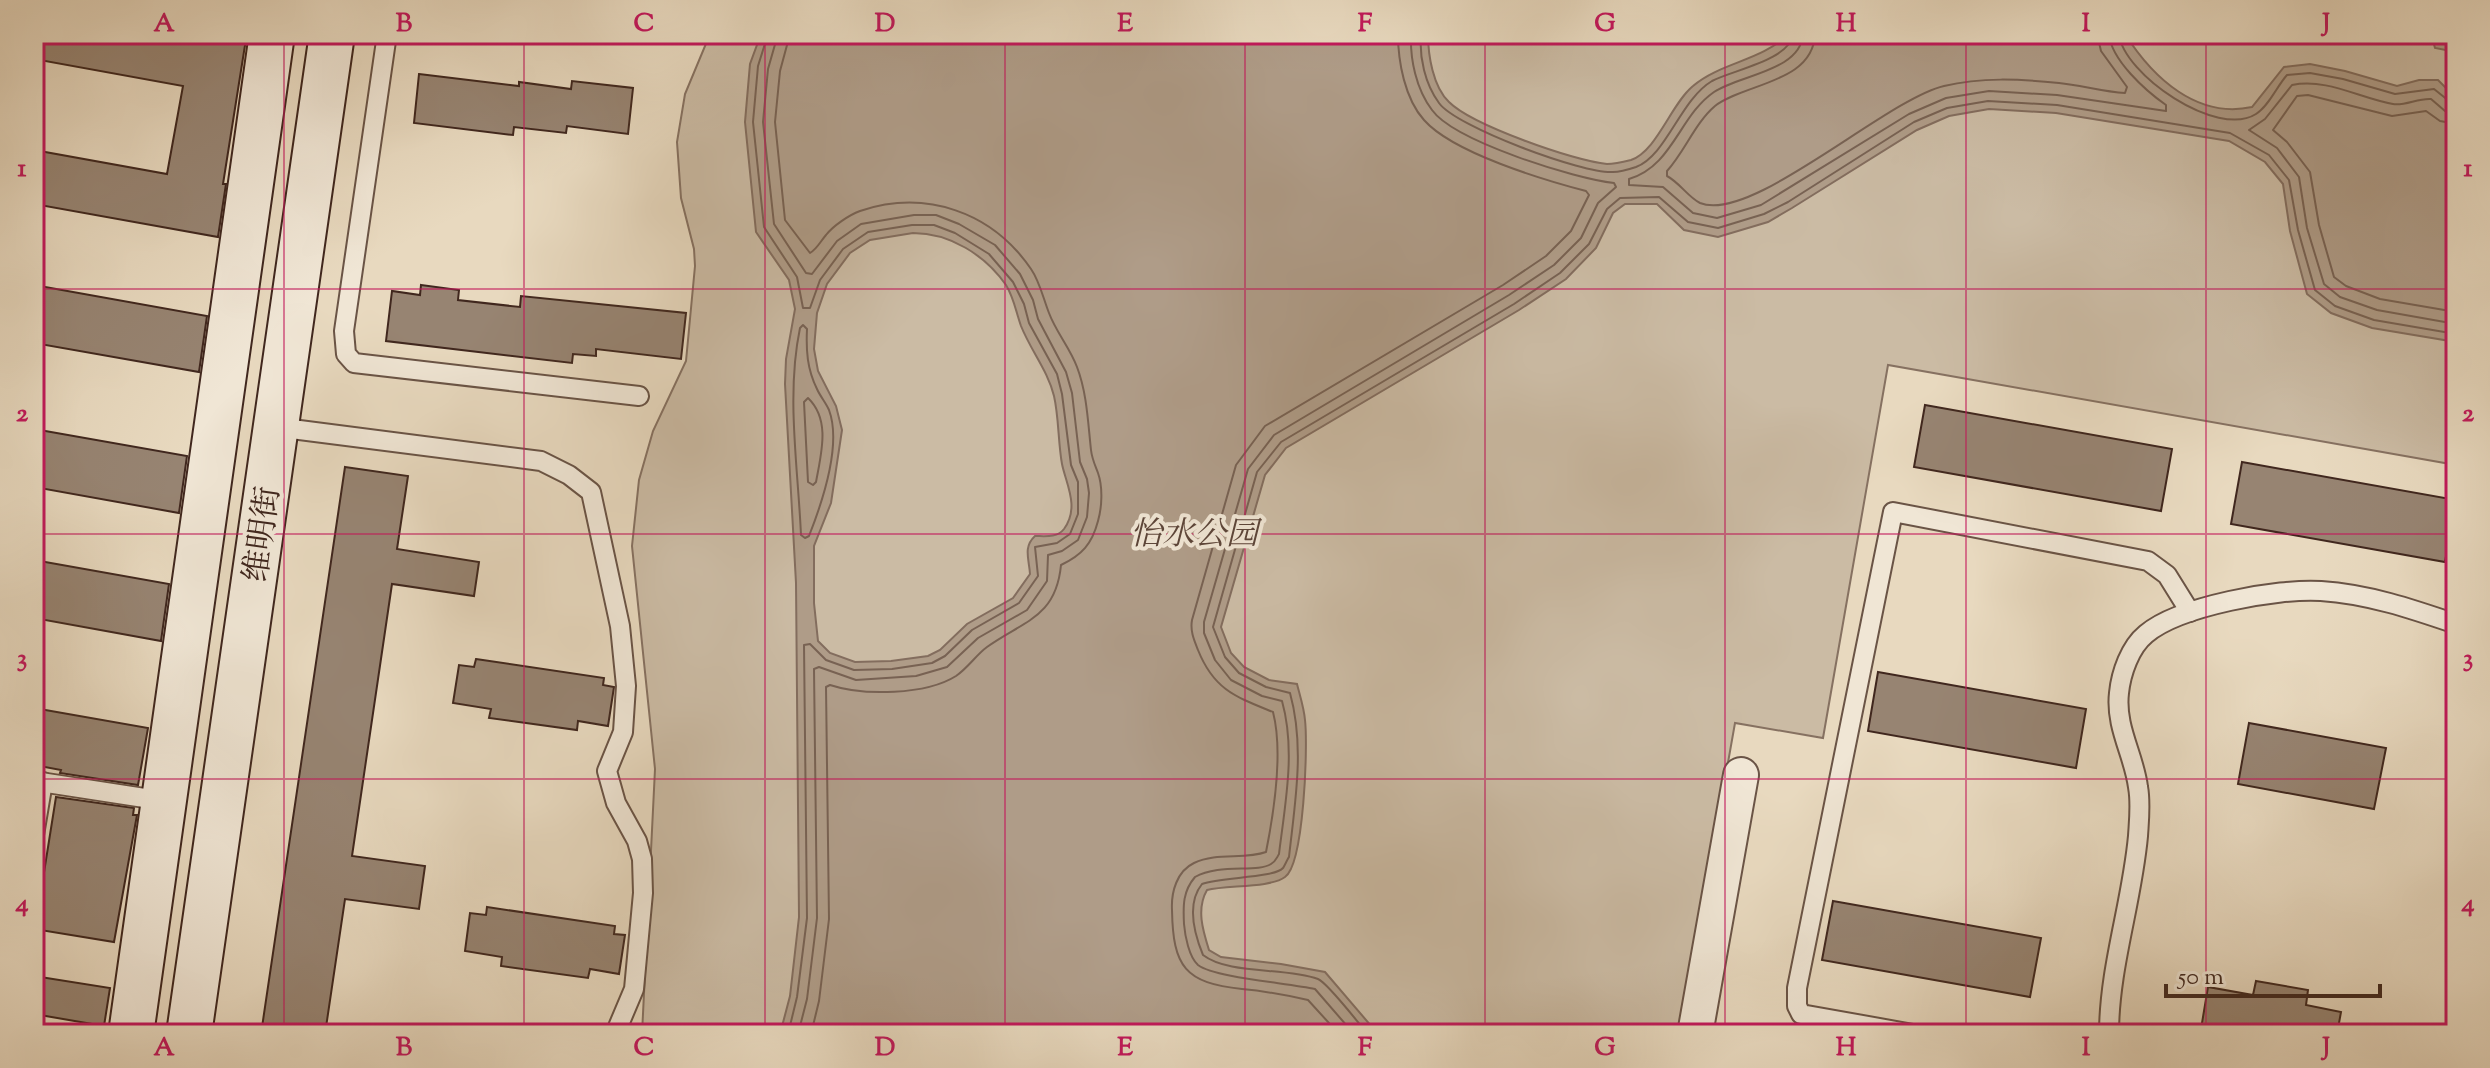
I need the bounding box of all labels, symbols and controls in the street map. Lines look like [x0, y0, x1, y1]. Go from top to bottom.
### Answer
text: A [153, 6, 175, 43]
text: B [396, 6, 413, 43]
text: C [634, 6, 654, 43]
text: D [875, 6, 895, 43]
text: E [1117, 6, 1133, 43]
text: F [1358, 6, 1373, 43]
text: G [1594, 6, 1616, 43]
text: H [1836, 6, 1857, 43]
text: I [2082, 6, 2091, 43]
text: J [2320, 6, 2330, 43]
text: 1 [18, 151, 27, 188]
text: 1 [2464, 151, 2473, 188]
text: 2 [16, 396, 29, 433]
text: 2 [2462, 396, 2475, 433]
street label: 维明街 [235, 484, 293, 585]
park label: 怡水公园 [1130, 513, 1263, 559]
text: 3 [17, 641, 27, 678]
text: 3 [2463, 641, 2473, 678]
text: 4 [14, 886, 29, 923]
text: 4 [2460, 886, 2475, 923]
scale bar [2166, 948, 2380, 998]
text: 50 m [2176, 961, 2224, 995]
text: A [153, 1030, 175, 1067]
text: B [396, 1030, 413, 1067]
text: C [634, 1030, 654, 1067]
text: D [875, 1030, 895, 1067]
text: E [1117, 1030, 1133, 1067]
text: F [1358, 1030, 1373, 1067]
text: G [1594, 1030, 1616, 1067]
text: H [1836, 1030, 1857, 1067]
text: I [2082, 1030, 2091, 1067]
text: J [2320, 1030, 2330, 1067]

